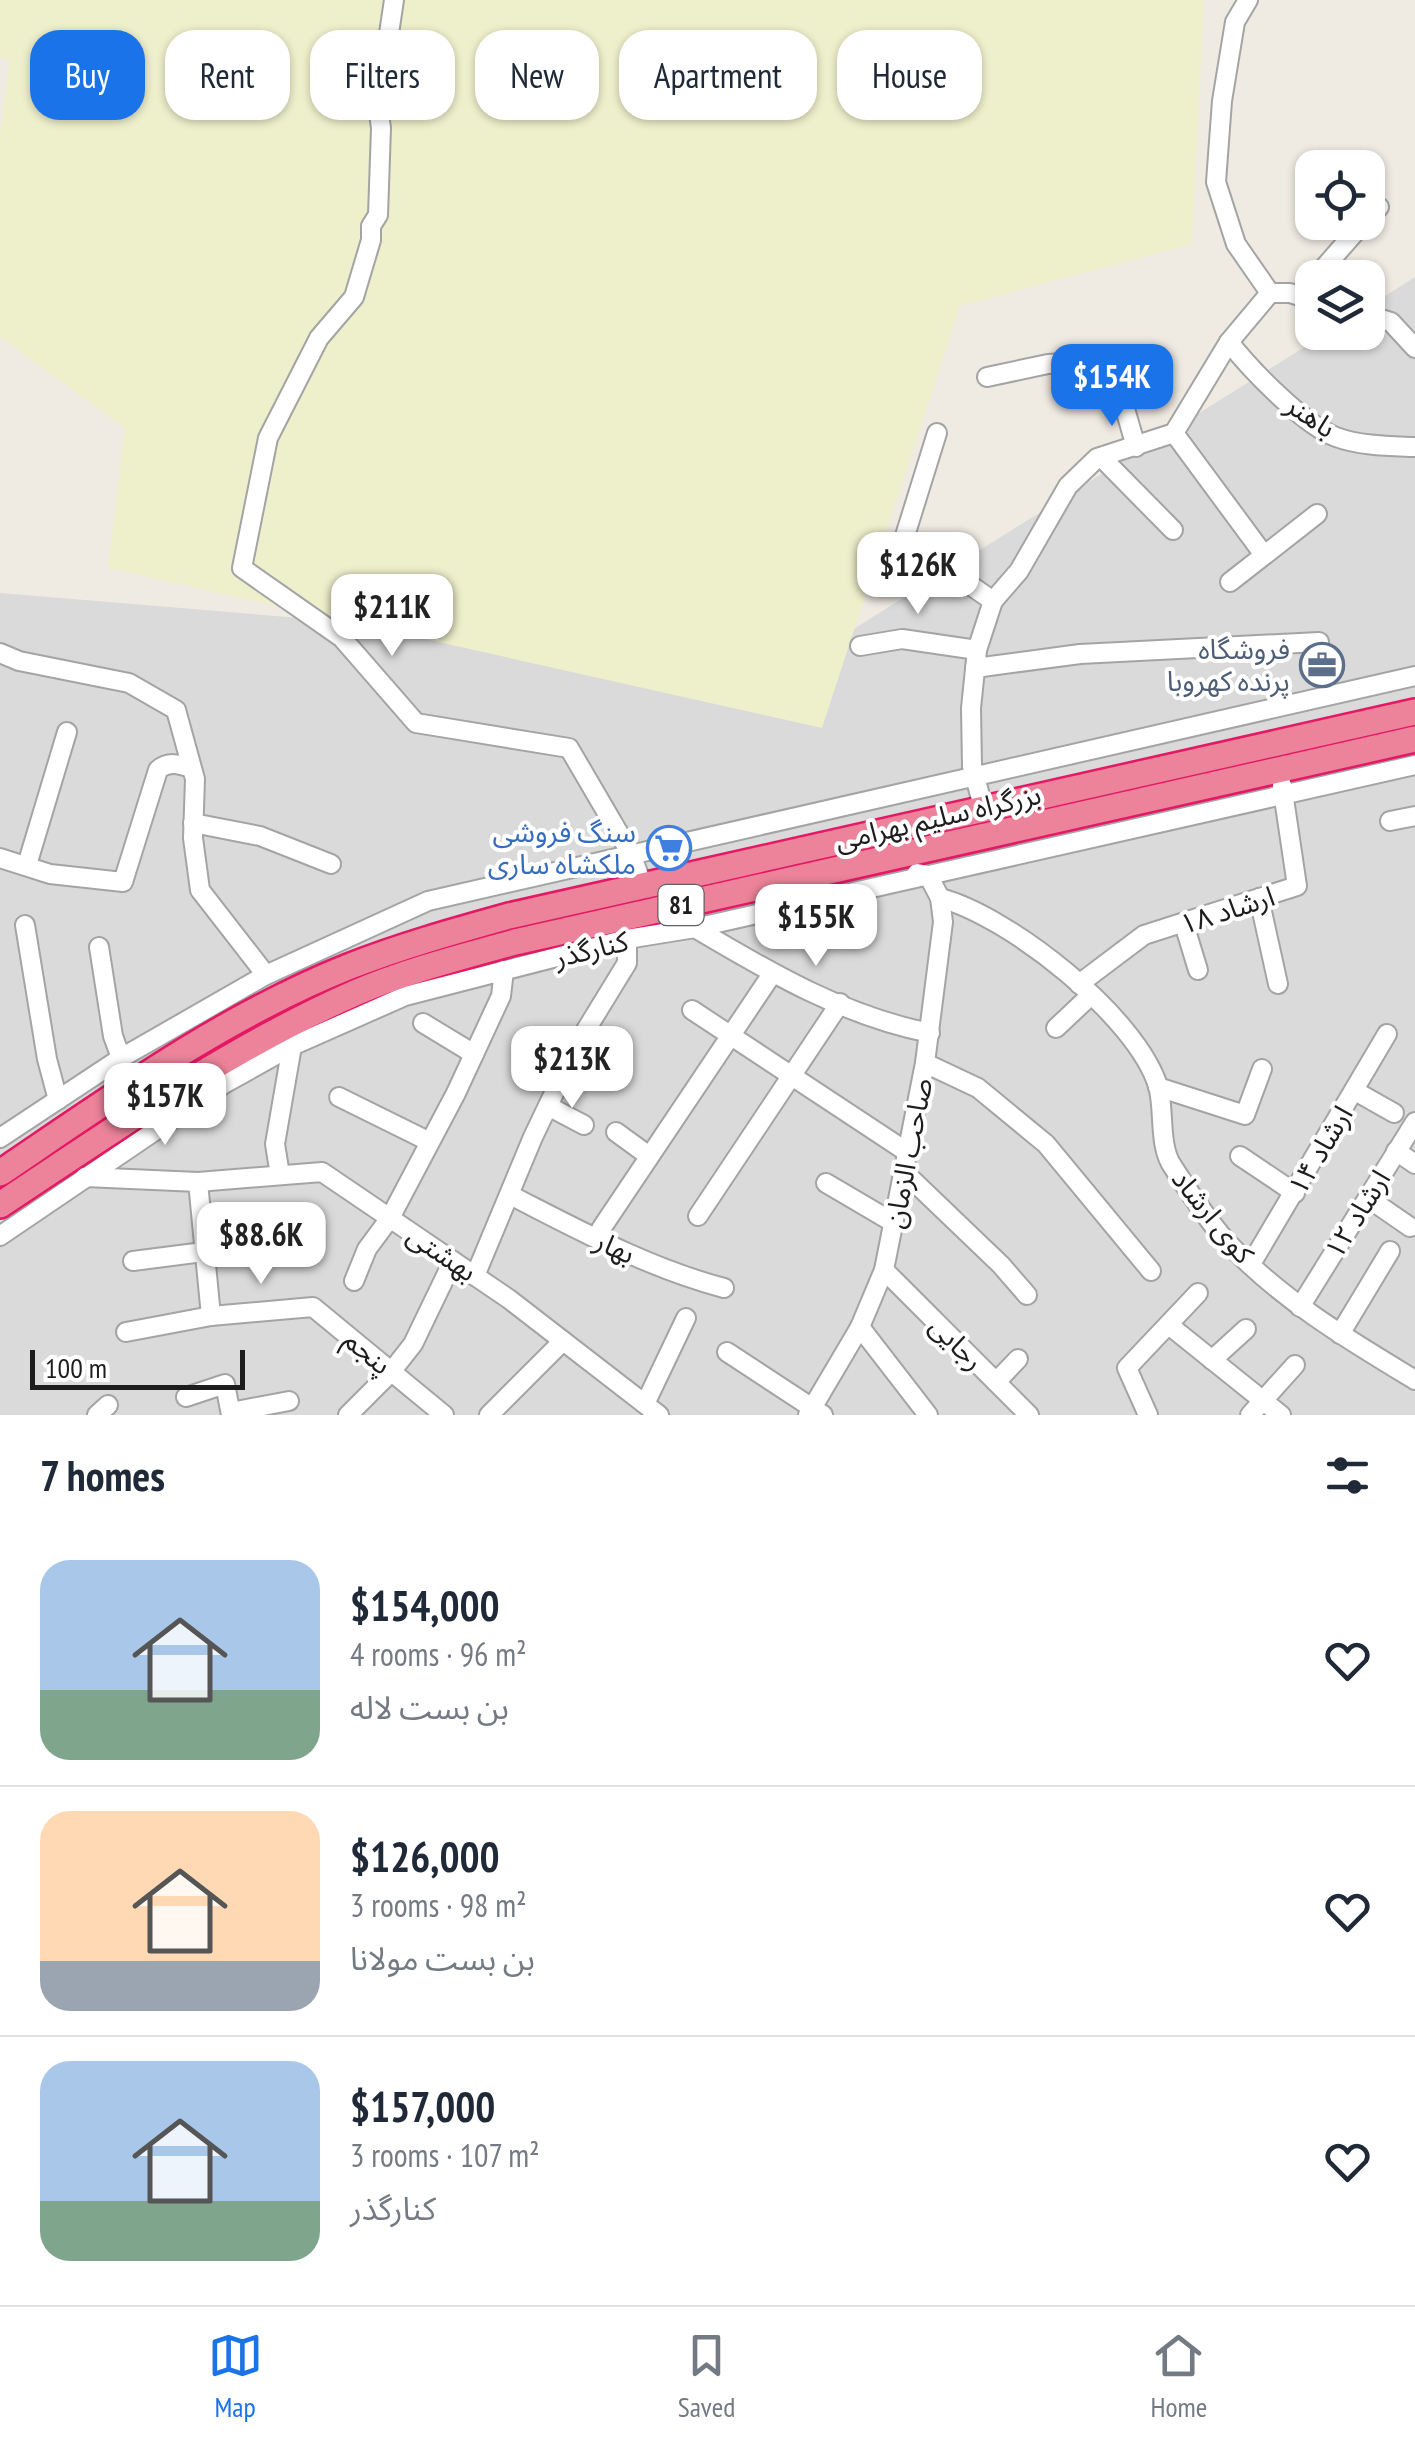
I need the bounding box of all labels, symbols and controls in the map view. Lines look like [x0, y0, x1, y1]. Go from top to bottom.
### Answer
chip: Buy [30, 30, 145, 120]
chip: Rent [165, 30, 290, 120]
chip: Filters [310, 30, 455, 120]
chip: New [475, 30, 599, 120]
chip: Apartment [619, 30, 817, 120]
chip: House [837, 30, 982, 120]
map controls [1295, 150, 1385, 350]
button: locate [1295, 150, 1385, 240]
button: layers [1295, 260, 1385, 350]
pin: $154K [1042, 344, 1182, 429]
text: $154K [1073, 355, 1151, 397]
street label: باهنر [1278, 385, 1343, 446]
pin: $126K [848, 532, 988, 617]
text: $126K [879, 543, 957, 585]
pin: $211K [322, 574, 462, 659]
text: $211K [353, 585, 431, 627]
place label: فروشگاه پرنده کهروبا [1167, 630, 1290, 699]
office icon: فروشگاه پرنده کهروبا [1299, 642, 1345, 688]
street label: بزرگراه سلیم بهرامی [831, 775, 1045, 862]
place label: سنگ فروشی ملکشاه ساری [488, 813, 636, 882]
supermarket icon: سنگ فروشی ملکشاه ساری [646, 825, 692, 871]
street label: ارشاد ۱۸ [1175, 877, 1279, 942]
pin: $155K [746, 884, 886, 969]
road number: 81 [658, 885, 704, 925]
text: $155K [777, 895, 855, 937]
street label: کنارگذر [549, 921, 632, 976]
pin: $213K [502, 1026, 642, 1111]
text: $213K [533, 1037, 611, 1079]
pin: $157K [95, 1063, 235, 1148]
text: $157K [126, 1074, 204, 1116]
street label: صاحب الزمان [875, 1075, 940, 1231]
street label: ارشاد ۱۴ [1279, 1098, 1361, 1201]
street label: کوی ارشاد [1164, 1161, 1263, 1271]
street label: ارشاد ۱۲ [1315, 1163, 1398, 1265]
pin: $88.6K [180, 1202, 342, 1287]
text: $88.6K [219, 1213, 303, 1255]
street label: بهشتی [400, 1216, 484, 1289]
street label: بهار [588, 1221, 641, 1272]
street label: رجایی [922, 1307, 993, 1378]
street label: پنجم [334, 1321, 400, 1385]
scale bar [30, 1345, 245, 1390]
text: 100 m [45, 1349, 107, 1386]
text: 7 homes [40, 1448, 165, 1503]
icon: filters [1320, 1448, 1375, 1503]
text: $154,000 [350, 1578, 500, 1633]
icon: home [120, 1600, 240, 1720]
text: 4 rooms · 96 m² [350, 1633, 527, 1675]
icon: heart [1320, 1633, 1375, 1688]
text: بن بست لاله [350, 1686, 509, 1728]
text: $126,000 [350, 1829, 500, 1884]
icon: home [120, 1851, 240, 1971]
text: 3 rooms · 98 m² [350, 1884, 527, 1926]
icon: heart [1320, 1884, 1375, 1939]
text: بن بست مولانا [350, 1937, 535, 1979]
text: $157,000 [350, 2079, 495, 2134]
icon: home [120, 2101, 240, 2221]
text: 3 rooms · 107 m² [350, 2134, 540, 2176]
icon: heart [1320, 2134, 1375, 2189]
text: کنارگذر [350, 2187, 436, 2229]
tab: Map [208, 2328, 263, 2425]
tab: Saved [678, 2328, 735, 2425]
tab: Home [1151, 2328, 1207, 2425]

